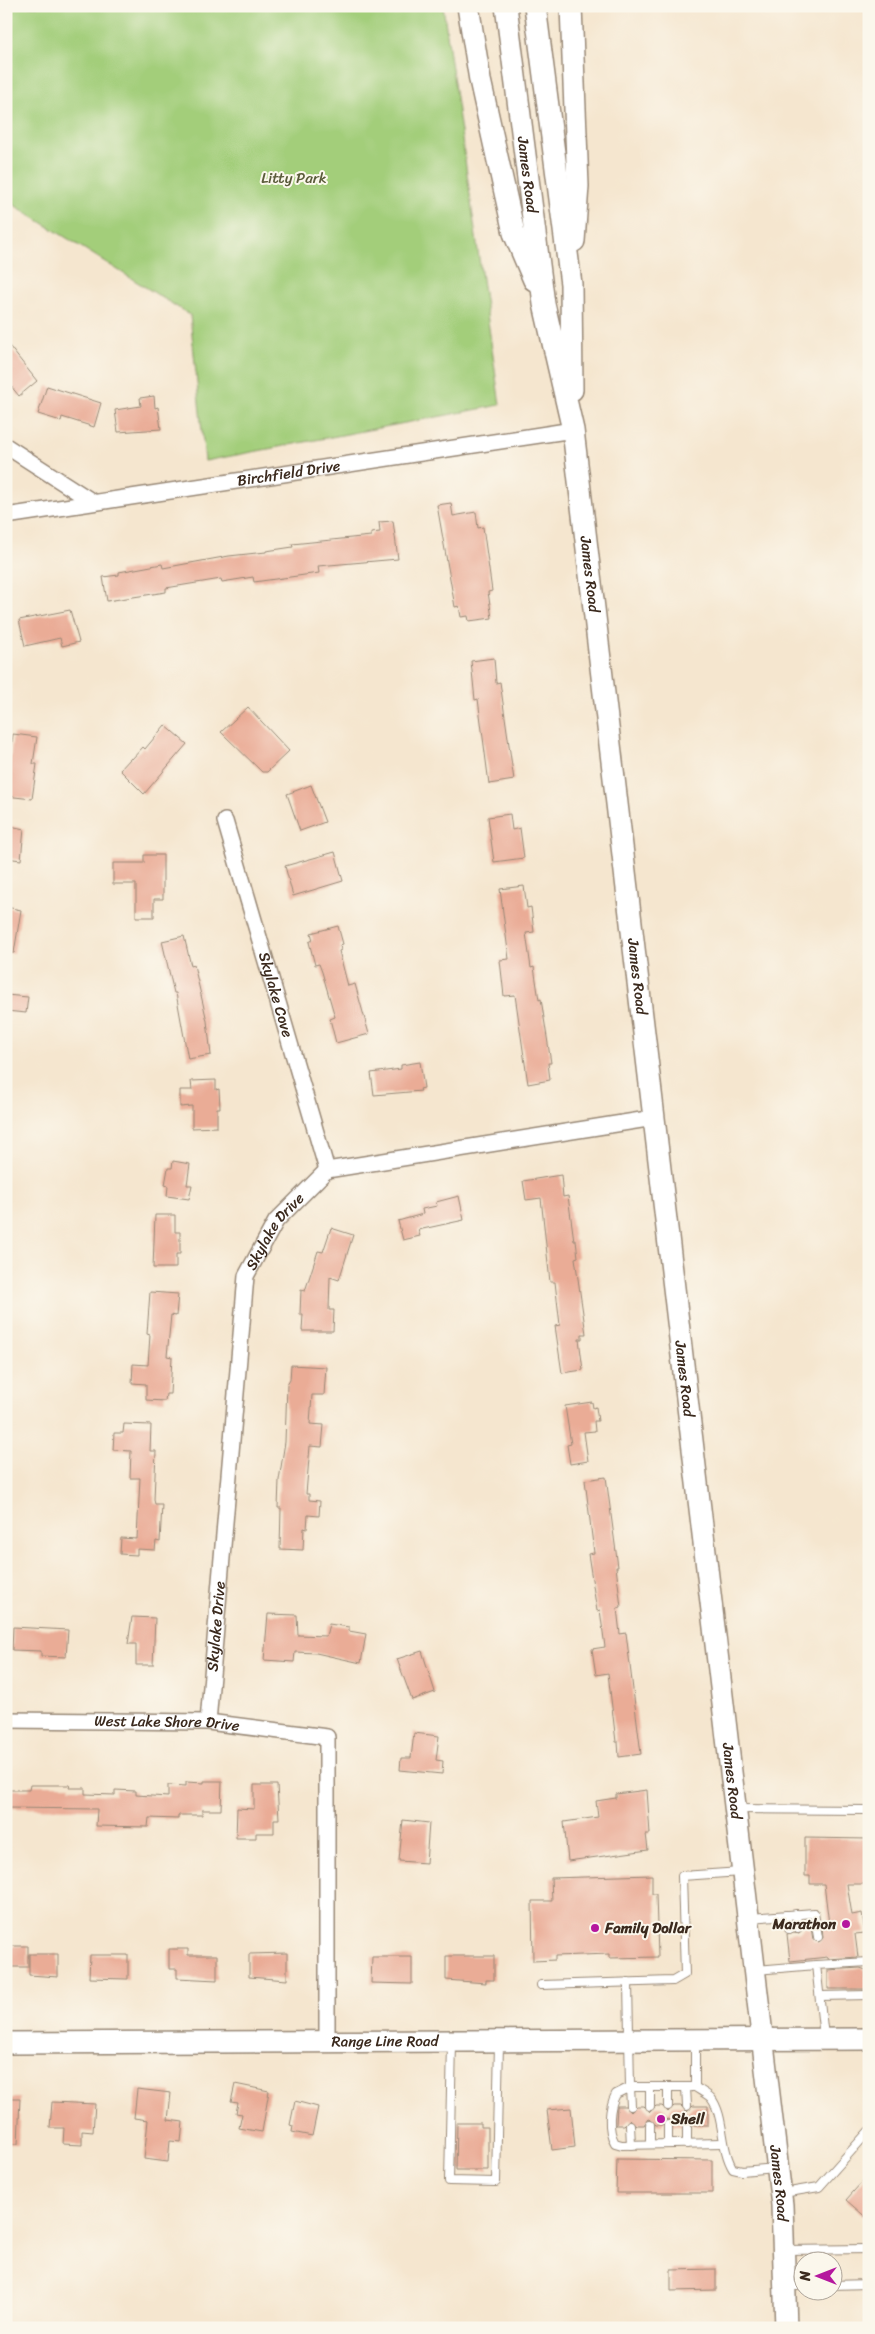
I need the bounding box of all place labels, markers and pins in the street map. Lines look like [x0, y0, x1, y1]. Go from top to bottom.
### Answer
place label: Marathon [772, 1911, 837, 1937]
place label: Family Dollar [604, 1915, 693, 1941]
marker: Marathon [840, 1918, 852, 1930]
marker: Family Dollar [589, 1922, 601, 1934]
place label: Shell [670, 2106, 705, 2132]
marker: Shell [655, 2113, 667, 2125]

